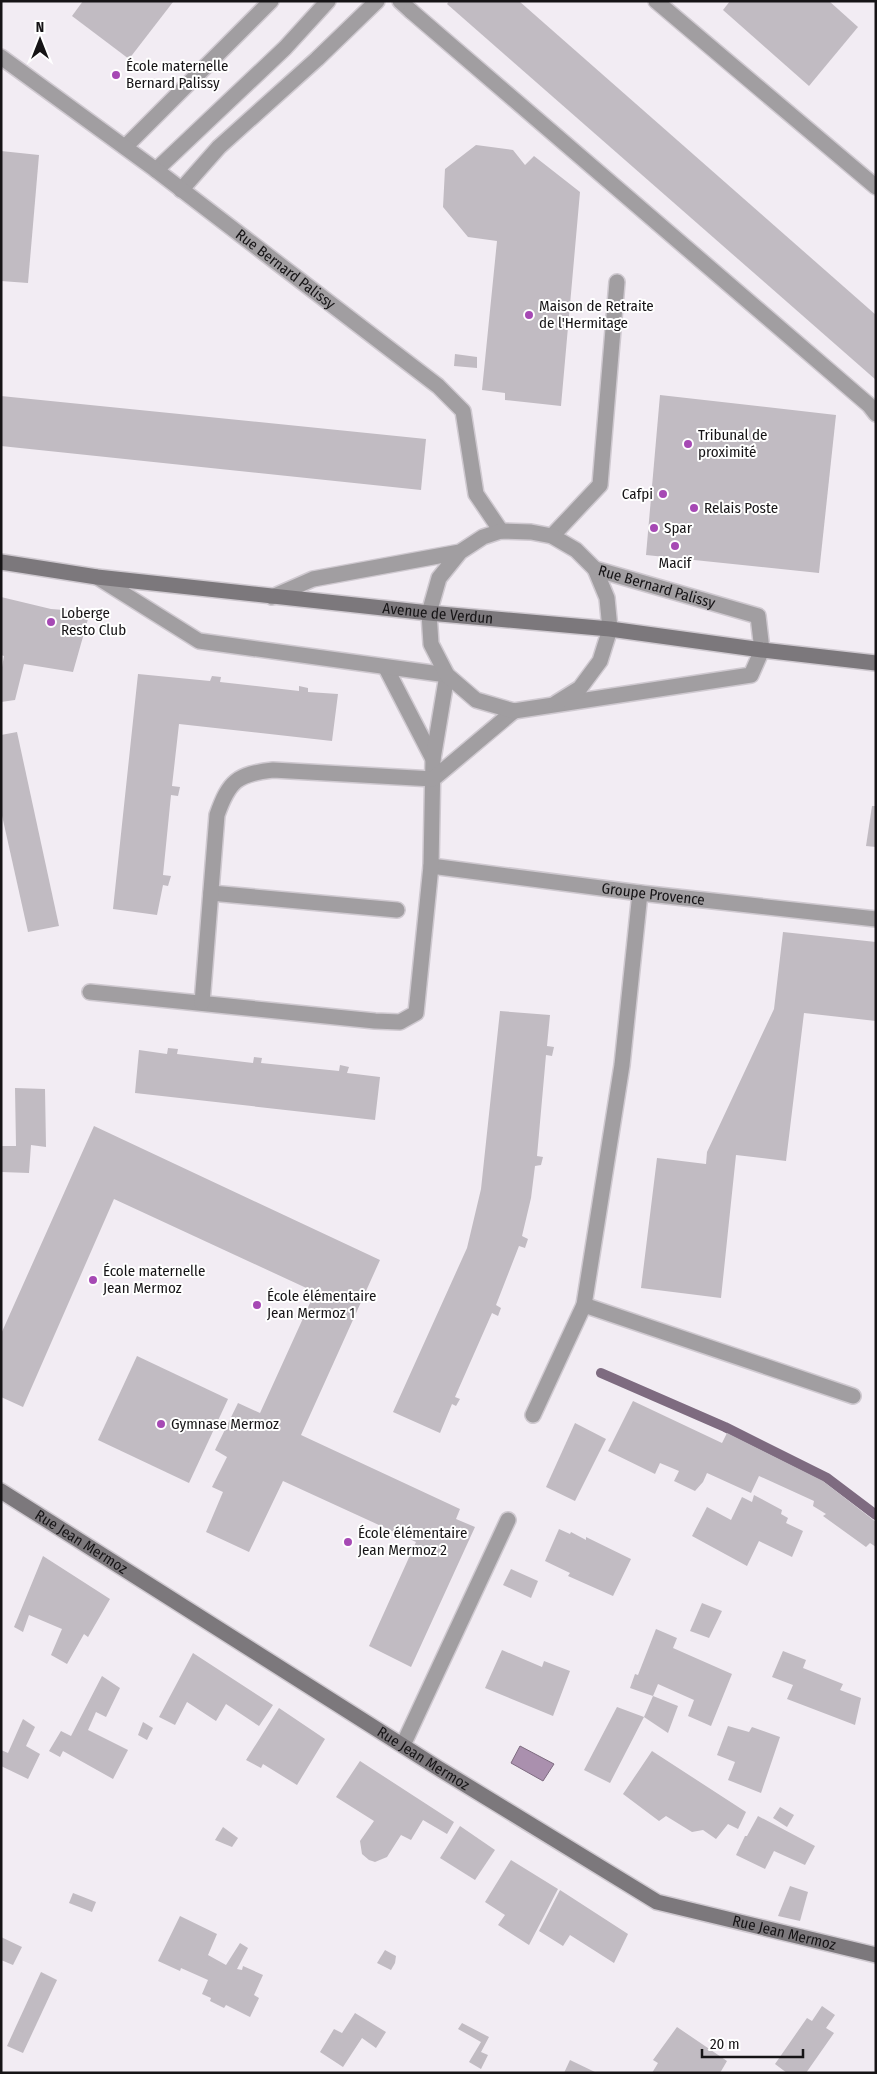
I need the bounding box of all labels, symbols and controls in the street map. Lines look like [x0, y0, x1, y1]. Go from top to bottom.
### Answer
north arrow [15, 15, 65, 65]
text: N [36, 19, 44, 36]
place label: École maternelle Bernard Palissy [126, 57, 228, 92]
marker: École maternelle Bernard Palissy [110, 69, 122, 81]
street label: Rue Bernard Palissy [232, 225, 339, 313]
place label: Maison de Retraite de l'Hermitage [539, 297, 654, 332]
marker: Maison de Retraite de l'Hermitage [523, 309, 535, 321]
place label: Tribunal de proximité [698, 426, 767, 461]
marker: Tribunal de proximité [682, 438, 694, 450]
place label: Cafpi [622, 485, 653, 503]
marker: Cafpi [657, 488, 669, 500]
place label: Relais Poste [704, 499, 778, 517]
marker: Relais Poste [688, 502, 700, 514]
place label: Spar [664, 519, 693, 537]
marker: Spar [648, 522, 660, 534]
marker: Macif [669, 540, 681, 552]
place label: Macif [659, 554, 693, 572]
street label: Rue Bernard Palissy [596, 561, 718, 612]
street label: Avenue de Verdun [382, 599, 494, 628]
place label: Loberge Resto Club [61, 604, 126, 639]
marker: Loberge Resto Club [45, 616, 57, 628]
street label: Groupe Provence [600, 879, 706, 909]
place label: École maternelle Jean Mermoz [103, 1262, 205, 1297]
marker: École maternelle Jean Mermoz [87, 1274, 99, 1286]
place label: École élémentaire Jean Mermoz 1 [267, 1287, 376, 1322]
marker: École élémentaire Jean Mermoz 1 [251, 1299, 263, 1311]
place label: Gymnase Mermoz [171, 1415, 279, 1433]
marker: Gymnase Mermoz [155, 1418, 167, 1430]
street label: Rue Jean Mermoz [32, 1506, 131, 1578]
place label: École élémentaire Jean Mermoz 2 [358, 1524, 467, 1559]
marker: École élémentaire Jean Mermoz 2 [342, 1536, 354, 1548]
street label: Rue Jean Mermoz [374, 1723, 473, 1794]
street label: Rue Jean Mermoz [731, 1912, 838, 1954]
scale bar [702, 2026, 803, 2058]
text: 20 m [710, 2035, 740, 2053]

